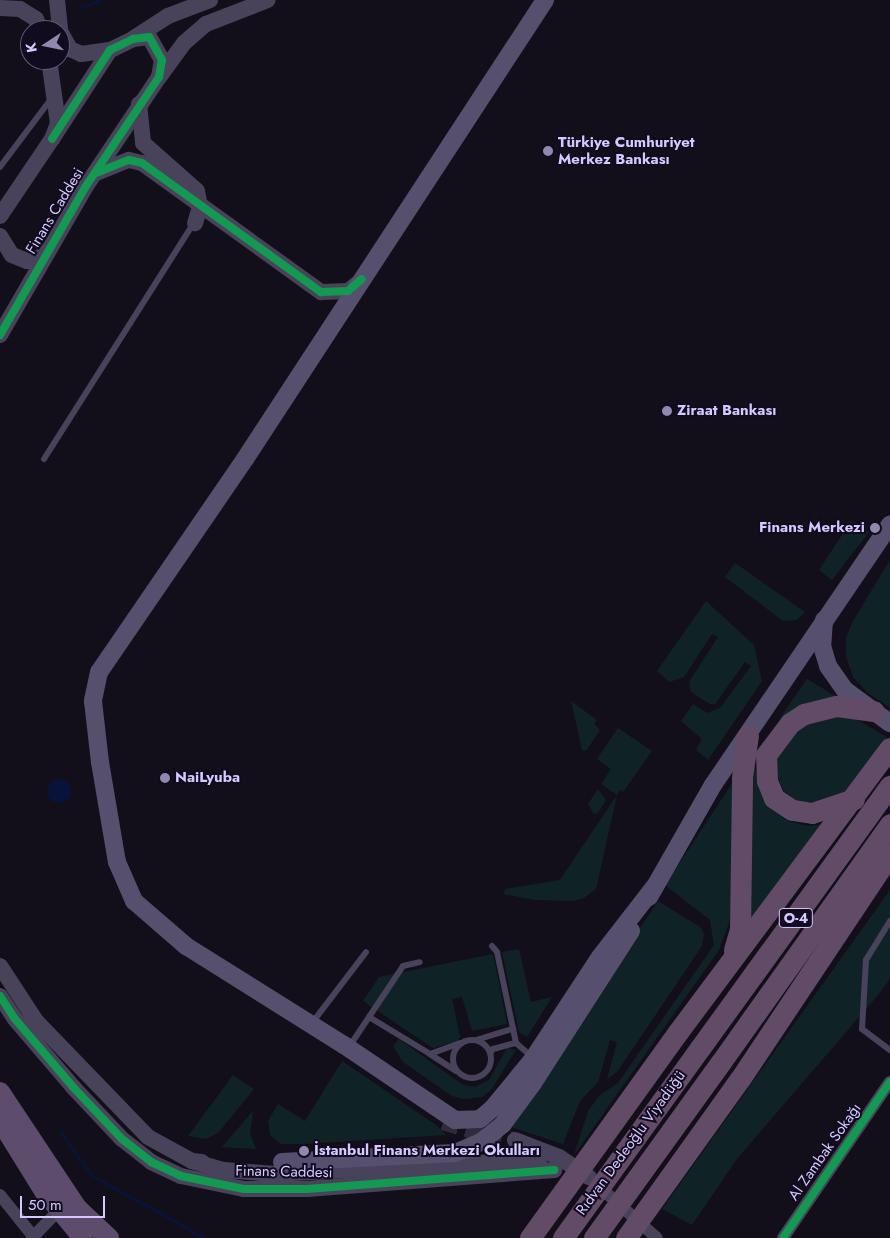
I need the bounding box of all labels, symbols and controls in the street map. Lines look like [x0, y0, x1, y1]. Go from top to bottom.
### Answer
north arrow [20, 20, 70, 70]
text: K [21, 41, 42, 54]
place label: Türkiye Cumhuriyet Merkez Bankası [558, 133, 695, 168]
marker: Türkiye Cumhuriyet Merkez Bankası [542, 145, 554, 157]
street label: Finans Caddesi [22, 165, 88, 257]
place label: Ziraat Bankası [677, 402, 776, 420]
marker: Ziraat Bankası [661, 405, 673, 417]
place label: Finans Merkezi [759, 519, 865, 537]
marker: Finans Merkezi [869, 522, 881, 534]
place label: NaiLyuba [175, 769, 240, 787]
marker: NaiLyuba [159, 772, 171, 784]
road number: O-4 [778, 906, 814, 930]
street label: Rıdvan Dedeoğlu Viyadüğü [573, 1067, 689, 1219]
street label: Al Zambak Sokağı [785, 1100, 865, 1204]
place label: İstanbul Finans Merkezi Okulları [314, 1142, 540, 1160]
marker: İstanbul Finans Merkezi Okulları [298, 1145, 310, 1157]
street label: Finans Caddesi [235, 1162, 333, 1182]
scale bar [22, 1186, 108, 1218]
text: 50 m [28, 1194, 62, 1216]

